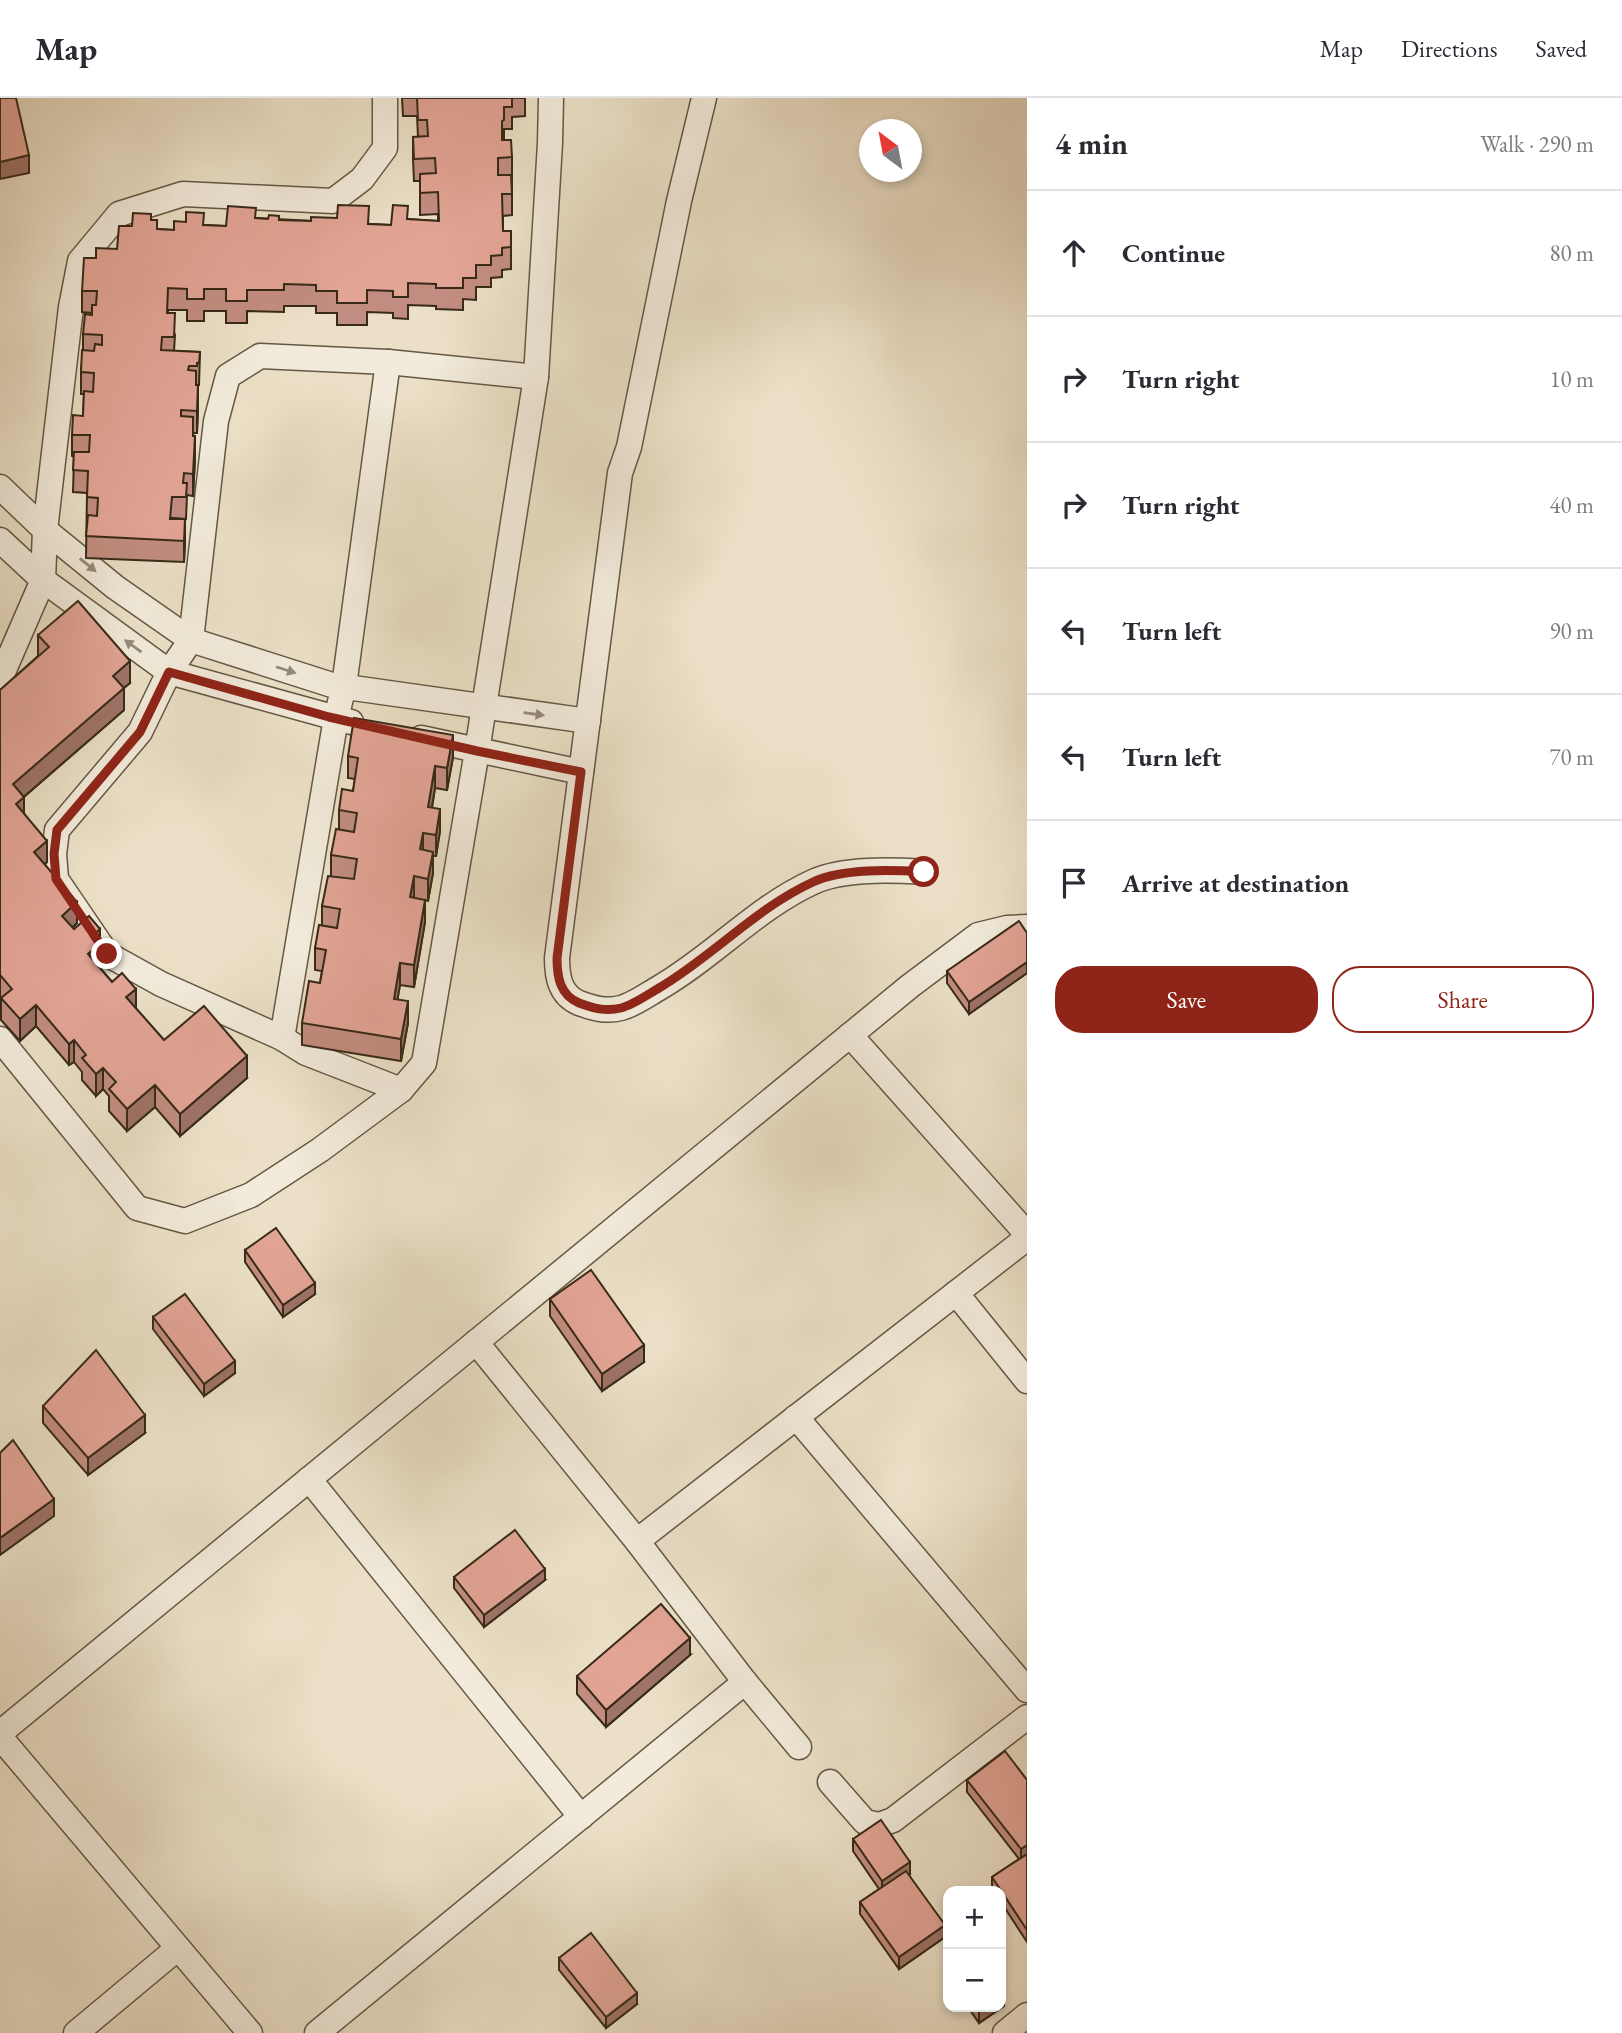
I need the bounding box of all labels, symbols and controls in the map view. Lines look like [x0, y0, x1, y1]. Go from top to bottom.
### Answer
text: Map [35, 27, 97, 70]
text: Map [1320, 33, 1363, 64]
text: Directions [1401, 33, 1498, 64]
text: Saved [1536, 33, 1587, 64]
north arrow [859, 119, 922, 182]
text: 4 min [1055, 124, 1128, 163]
text: Walk · 290 m [1480, 129, 1594, 159]
icon: ahead [1055, 234, 1093, 272]
text: Continue [1122, 236, 1225, 270]
text: 80 m [1549, 238, 1594, 268]
icon: right [1055, 360, 1093, 398]
text: Turn right [1122, 362, 1240, 396]
text: 10 m [1549, 364, 1594, 394]
icon: right [1055, 486, 1093, 524]
text: Turn right [1122, 488, 1240, 522]
text: 40 m [1549, 490, 1594, 520]
one-way arrow [78, 557, 96, 572]
icon: left [1055, 612, 1093, 650]
text: Turn left [1122, 614, 1221, 648]
text: 90 m [1549, 616, 1594, 646]
one-way arrow [124, 639, 142, 653]
one-way arrow [276, 665, 297, 676]
one-way arrow [523, 709, 545, 720]
icon: left [1055, 738, 1093, 776]
text: Turn left [1122, 740, 1221, 774]
text: 70 m [1549, 742, 1594, 772]
route start [908, 856, 939, 887]
icon: arrive [1055, 864, 1093, 902]
text: Arrive at destination [1122, 866, 1349, 900]
route end [91, 938, 122, 969]
button: Save [1055, 966, 1318, 1033]
button: Share [1332, 966, 1594, 1033]
map controls [943, 1886, 1006, 2012]
button: + [943, 1886, 1006, 1949]
button: − [943, 1949, 1006, 2012]

